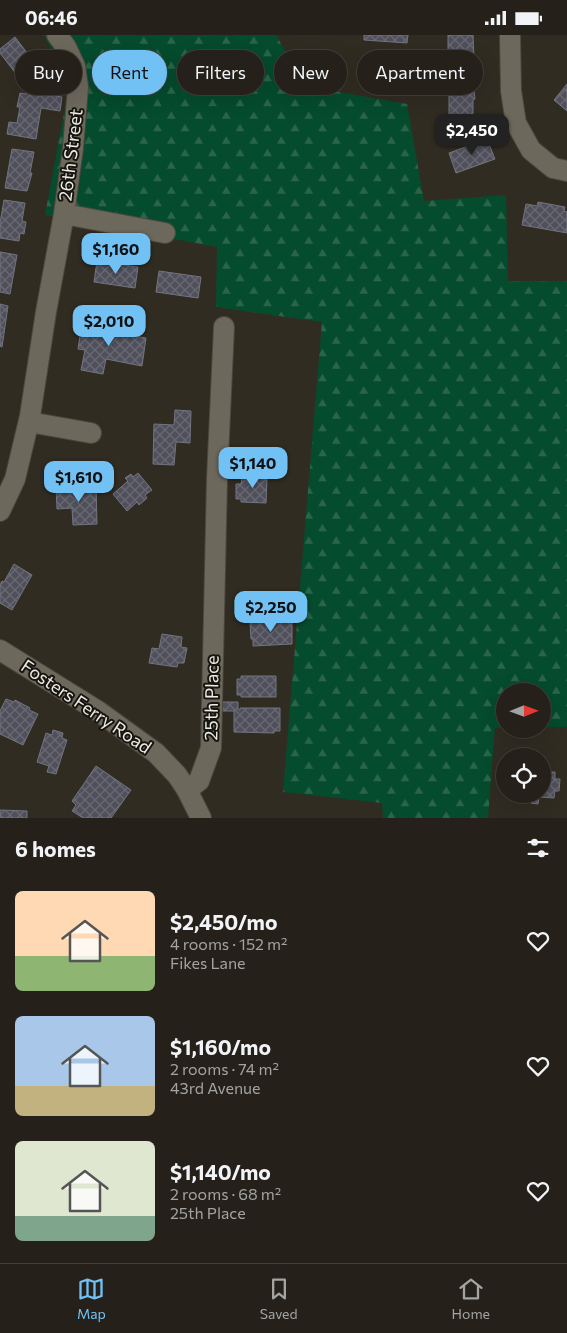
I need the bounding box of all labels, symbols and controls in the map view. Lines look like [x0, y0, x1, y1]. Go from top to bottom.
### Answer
text: 06:46 [25, 6, 78, 29]
chip: Buy [15, 50, 82, 95]
chip: Rent [92, 50, 167, 95]
chip: Filters [177, 50, 264, 95]
chip: New [274, 50, 347, 95]
chip: Apartment [357, 50, 483, 95]
street label: 26th Street [53, 107, 87, 202]
pin: $2,450 [431, 113, 513, 156]
text: $2,450 [446, 120, 498, 139]
pin: $1,160 [75, 233, 157, 275]
text: $1,160 [93, 239, 140, 258]
pin: $2,010 [68, 305, 150, 347]
text: $2,010 [84, 311, 134, 330]
pin: $1,140 [212, 447, 294, 489]
text: $1,140 [230, 453, 276, 472]
pin: $1,610 [38, 461, 120, 503]
text: $1,610 [55, 467, 103, 486]
pin: $2,250 [230, 591, 312, 633]
text: $2,250 [245, 597, 297, 616]
street label: Fosters Ferry Road [17, 654, 156, 758]
street label: 25th Place [199, 655, 223, 741]
north arrow [496, 683, 551, 737]
map controls [496, 683, 551, 803]
button: locate [496, 748, 551, 803]
icon: filters [524, 834, 552, 862]
text: 6 homes [15, 836, 96, 861]
text: $2,450/mo [170, 909, 277, 934]
icon: home [55, 911, 115, 971]
icon: heart [524, 927, 552, 955]
text: 4 rooms · 152 m² [170, 934, 287, 953]
text: Fikes Lane [170, 953, 246, 972]
text: $1,160/mo [170, 1034, 271, 1059]
icon: home [55, 1036, 115, 1096]
icon: heart [524, 1052, 552, 1080]
text: 2 rooms · 74 m² [170, 1059, 279, 1078]
text: 43rd Avenue [170, 1078, 260, 1097]
text: $1,140/mo [170, 1159, 271, 1184]
icon: home [55, 1161, 115, 1221]
icon: heart [524, 1177, 552, 1205]
text: 2 rooms · 68 m² [170, 1184, 281, 1203]
text: 25th Place [170, 1203, 246, 1222]
tab: Map [77, 1275, 106, 1322]
tab: Saved [260, 1275, 298, 1322]
tab: Home [452, 1275, 490, 1322]

